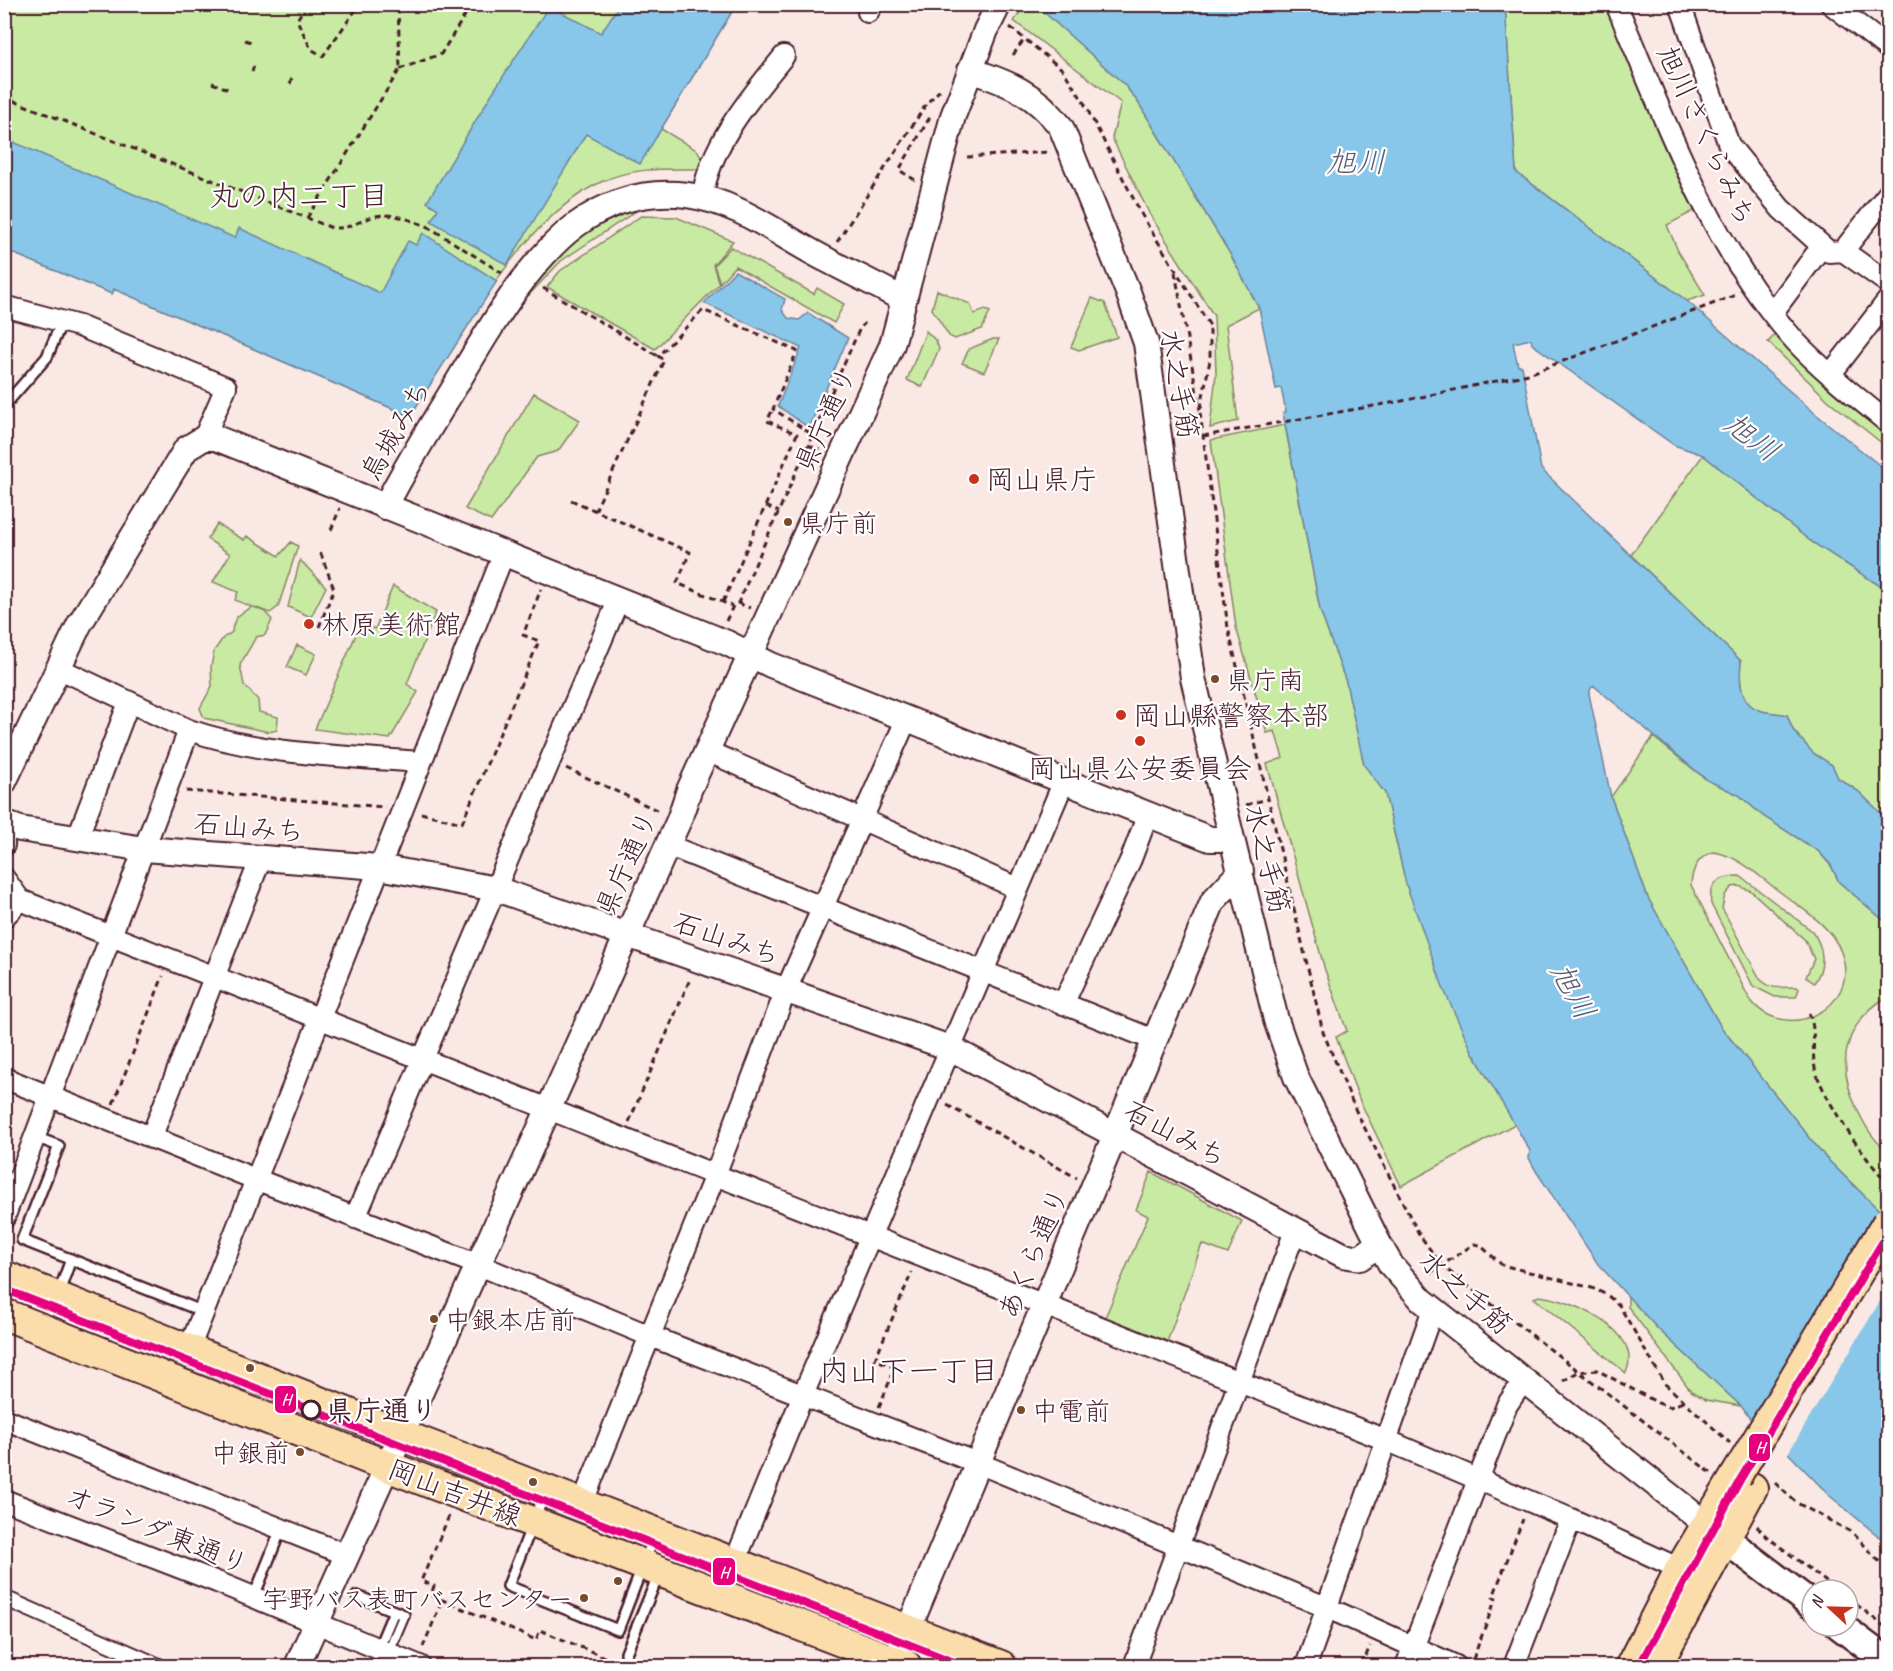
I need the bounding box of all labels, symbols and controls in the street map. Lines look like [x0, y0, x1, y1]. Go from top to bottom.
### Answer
street label: 旭川さくらみち [1650, 40, 1764, 231]
water label: 旭川 [1326, 143, 1386, 181]
district label: 丸の内二丁目 [209, 177, 389, 215]
street label: 水之手筋 [1153, 326, 1206, 442]
street label: 県庁通り [787, 361, 864, 477]
street label: 烏城みち [353, 373, 438, 487]
water label: 旭川 [1717, 404, 1787, 470]
place label: 岡山県庁 [986, 462, 1098, 497]
marker: 岡山県庁 [967, 472, 981, 486]
place label: 県庁前 [799, 507, 877, 540]
marker: 県庁前 [782, 516, 794, 528]
place label: 林原美術館 [321, 607, 461, 642]
marker: 林原美術館 [302, 617, 316, 631]
place label: 県庁南 [1226, 664, 1304, 697]
marker: 県庁南 [1209, 673, 1221, 685]
place label: 岡山縣警察本部 [1133, 698, 1329, 733]
marker: 岡山縣警察本部 [1114, 708, 1128, 722]
marker: 岡山県公安委員会 [1133, 734, 1147, 748]
place label: 岡山県公安委員会 [1028, 751, 1252, 786]
street label: 水之手筋 [1237, 801, 1298, 918]
street label: 石山みち [192, 805, 306, 850]
street label: 県庁通り [588, 805, 665, 921]
street label: 石山みち [669, 904, 785, 973]
water label: 旭川 [1542, 956, 1604, 1026]
street label: 石山みち [1119, 1092, 1233, 1175]
street label: あくら通り [990, 1182, 1077, 1324]
street label: 水之手筋 [1412, 1242, 1519, 1342]
place label: 中銀本店前 [445, 1304, 575, 1337]
marker: 中銀本店前 [428, 1313, 440, 1325]
district label: 内山下一丁目 [819, 1352, 999, 1390]
unlabelled marker [244, 1362, 256, 1374]
line badge: H [274, 1385, 297, 1414]
text: H [281, 1390, 293, 1410]
place label: 県庁通り [326, 1393, 438, 1428]
place label: 中電前 [1032, 1395, 1110, 1428]
marker: 県庁通り [301, 1400, 321, 1420]
marker: 中電前 [1015, 1404, 1027, 1416]
line badge: H [1748, 1433, 1771, 1462]
place label: 中銀前 [211, 1437, 289, 1470]
text: H [1755, 1438, 1767, 1458]
marker: 中銀前 [294, 1446, 306, 1458]
street label: 岡山吉井線 [383, 1451, 526, 1534]
unlabelled marker [527, 1476, 539, 1488]
street label: オランダ東通り [60, 1477, 254, 1582]
line badge: H [712, 1557, 736, 1586]
text: H [719, 1563, 731, 1583]
unlabelled marker [612, 1575, 624, 1587]
north arrow [1800, 1578, 1860, 1638]
place label: 宇野バス表町バスセンター [262, 1583, 573, 1616]
marker: 宇野バス表町バスセンター [578, 1592, 590, 1604]
text: N [1806, 1592, 1829, 1611]

